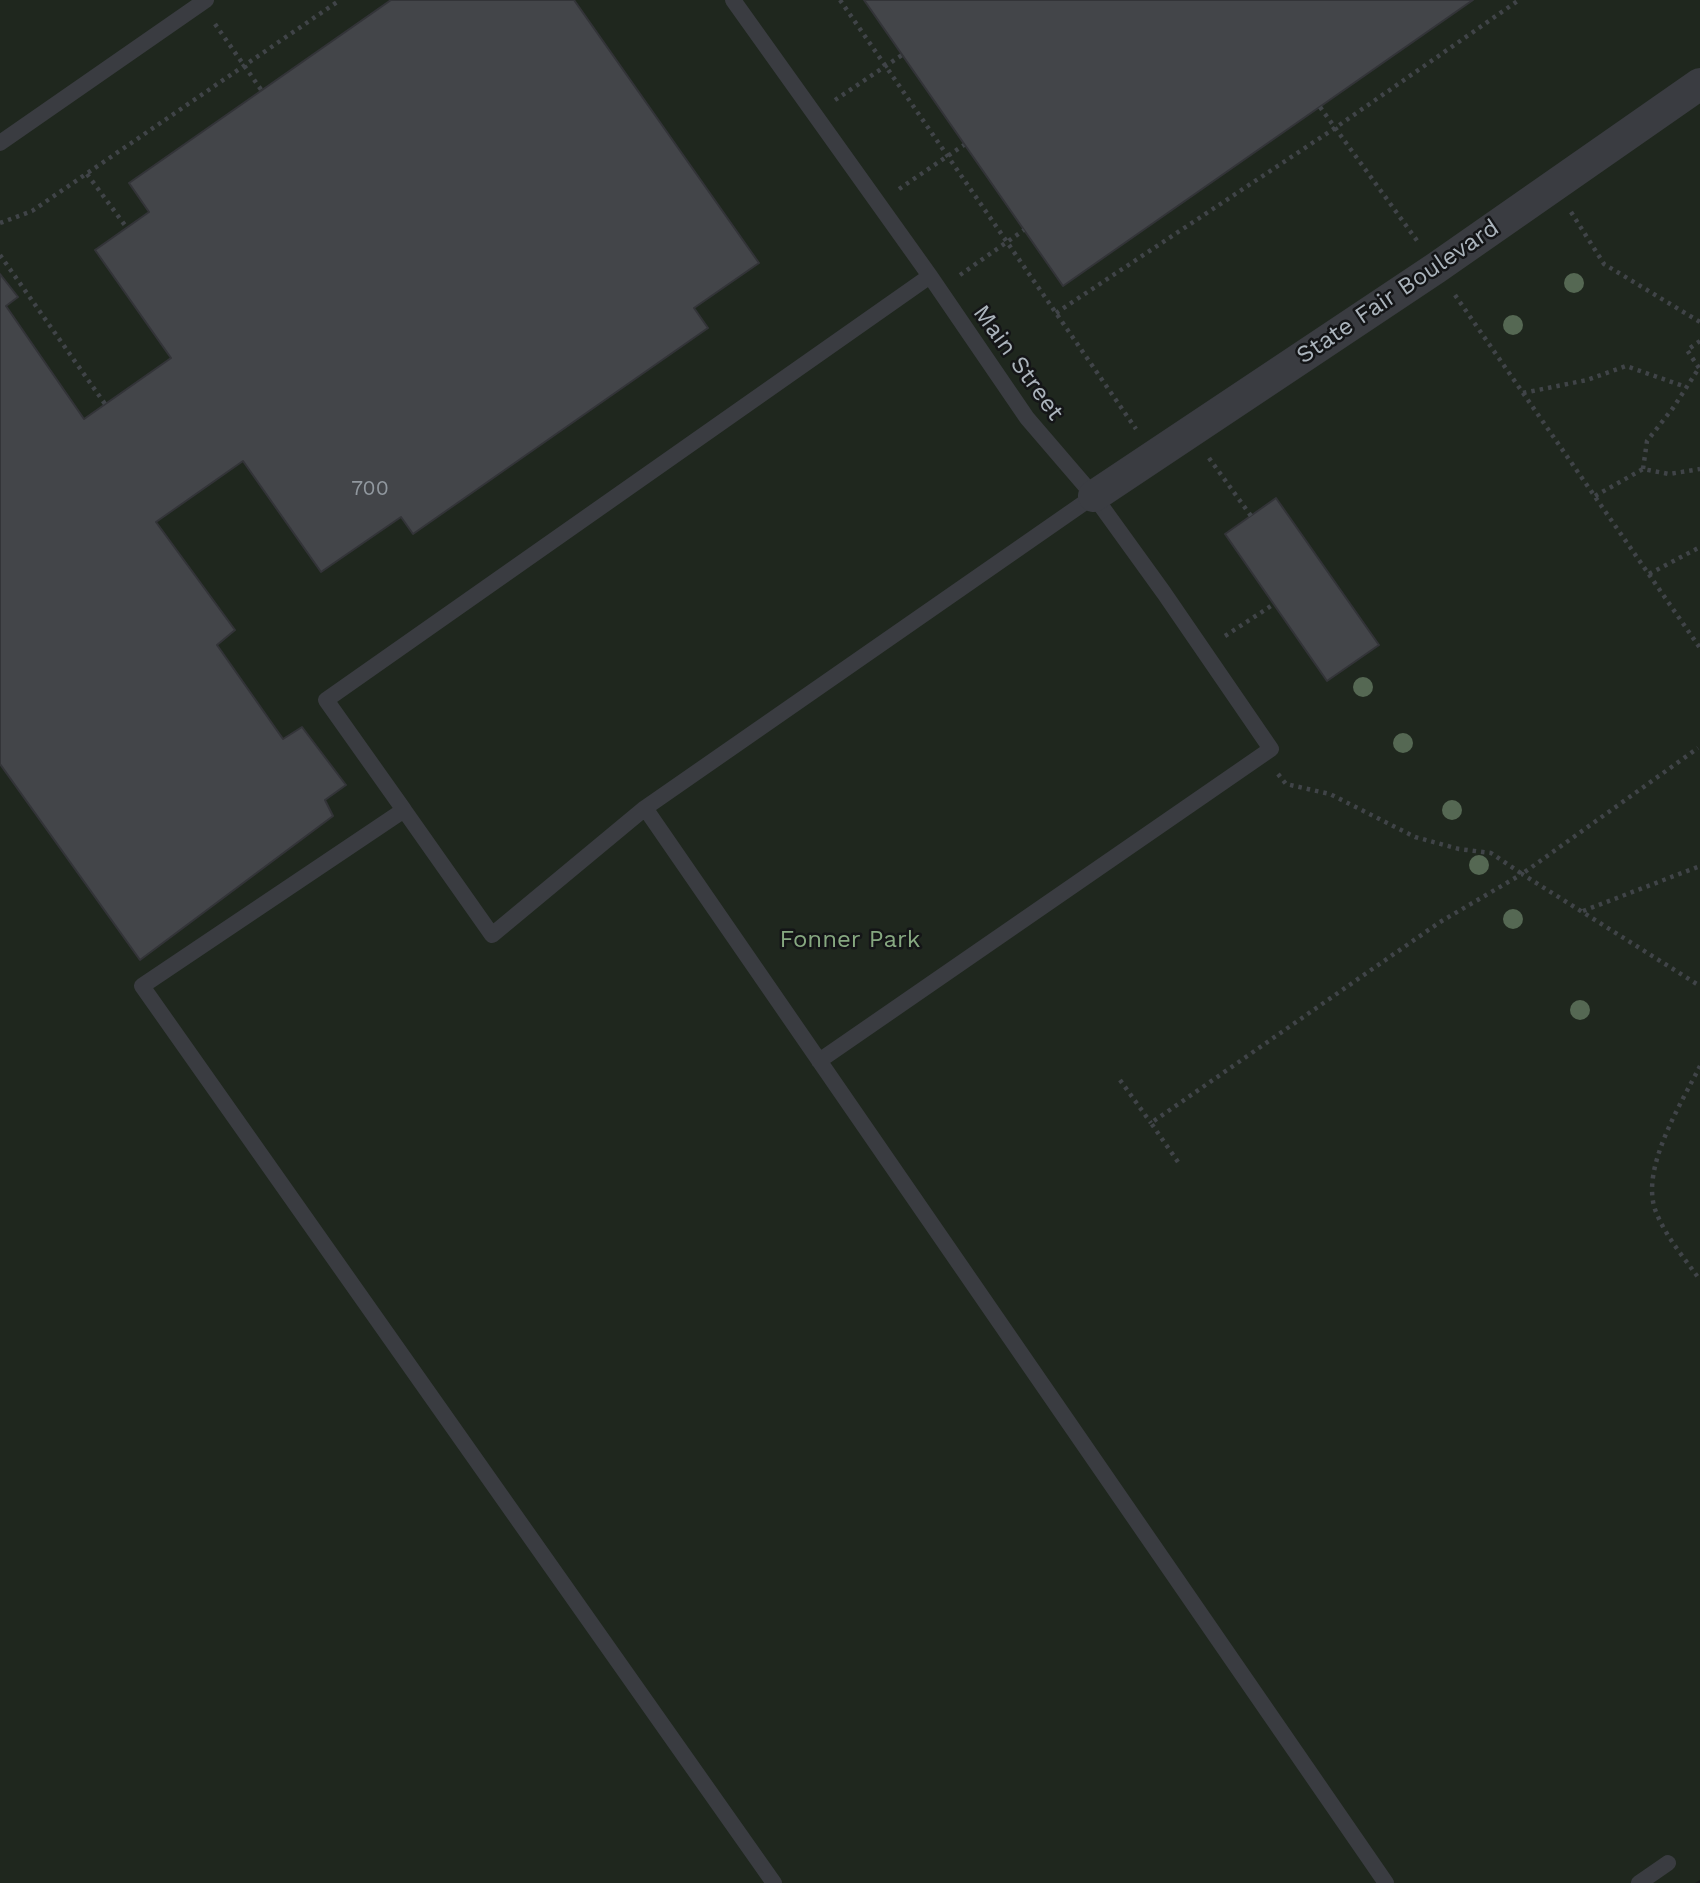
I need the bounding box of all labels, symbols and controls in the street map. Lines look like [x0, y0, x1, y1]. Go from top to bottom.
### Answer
street label: State Fair Boulevard [1291, 214, 1505, 370]
street label: Main Street [966, 300, 1070, 426]
house number: 700 [351, 476, 389, 502]
park label: Fonner Park [780, 926, 920, 954]

